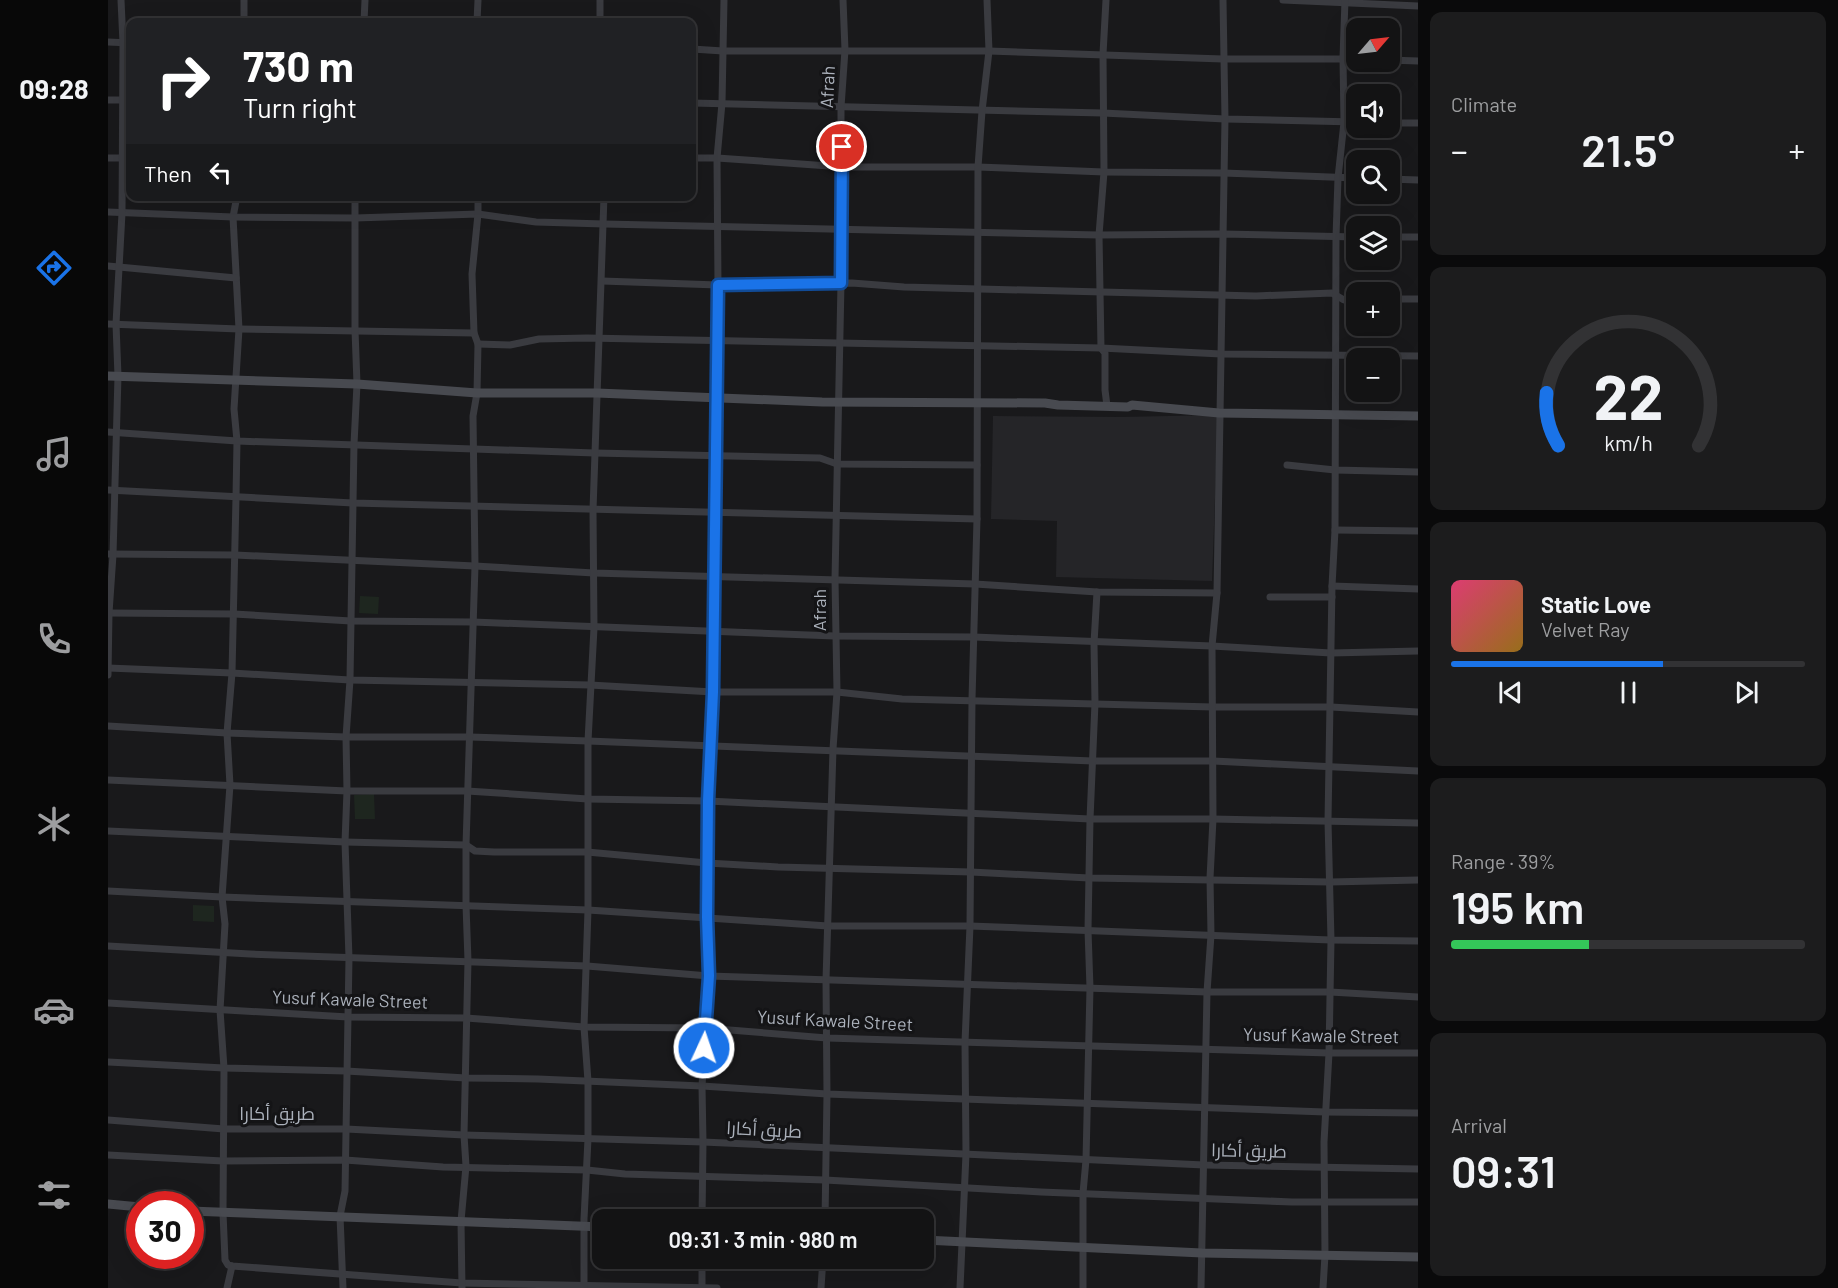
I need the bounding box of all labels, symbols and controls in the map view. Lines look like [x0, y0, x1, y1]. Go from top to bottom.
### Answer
north arrow [1346, 18, 1400, 72]
map controls [1346, 18, 1400, 402]
text: 730 m [243, 40, 354, 90]
icon: right [144, 42, 222, 120]
street label: Afrah [815, 65, 839, 109]
text: 09:28 [19, 72, 89, 104]
button: sound [1346, 84, 1400, 138]
text: Turn right [243, 91, 357, 123]
text: Climate [1451, 92, 1517, 116]
pin [816, 121, 867, 172]
text: 21.5° [1581, 122, 1675, 176]
icon: arrive [825, 130, 858, 163]
text: − [1451, 130, 1468, 170]
text: + [1788, 130, 1805, 170]
button: search [1346, 150, 1400, 204]
icon: left [204, 156, 237, 189]
text: Then [144, 160, 192, 186]
button: layers [1346, 216, 1400, 270]
icon: directions [33, 247, 75, 289]
button: + [1346, 282, 1400, 336]
button: − [1346, 348, 1400, 402]
text: 22 [1593, 358, 1663, 432]
text: km/h [1604, 430, 1652, 455]
icon: music [33, 433, 75, 475]
street label: Afrah [808, 589, 830, 631]
text: Static Love [1541, 591, 1651, 617]
text: Velvet Ray [1541, 617, 1630, 641]
icon: phone [33, 618, 75, 660]
icon: previous [1494, 676, 1527, 709]
icon: pause [1612, 676, 1645, 709]
icon: next [1730, 676, 1763, 709]
icon: climate [33, 803, 75, 845]
text: Range · 39% [1451, 849, 1555, 873]
text: 195 km [1451, 879, 1584, 933]
street label: Yusuf Kawale Street [272, 985, 428, 1013]
icon: car [33, 989, 75, 1031]
street label: Yusuf Kawale Street [756, 1005, 914, 1035]
position arrow [672, 1016, 736, 1080]
street label: Yusuf Kawale Street [1243, 1023, 1399, 1047]
street label: طريق أكارا [239, 1102, 315, 1126]
text: Arrival [1451, 1113, 1507, 1137]
street label: طريق أكارا [726, 1116, 802, 1144]
street label: طريق أكارا [1211, 1138, 1287, 1164]
text: 09:31 [1451, 1143, 1556, 1197]
icon: filters [33, 1174, 75, 1216]
speed limit sign: 30 [126, 1191, 204, 1269]
text: 09:31 · 3 min · 980 m [668, 1226, 858, 1252]

